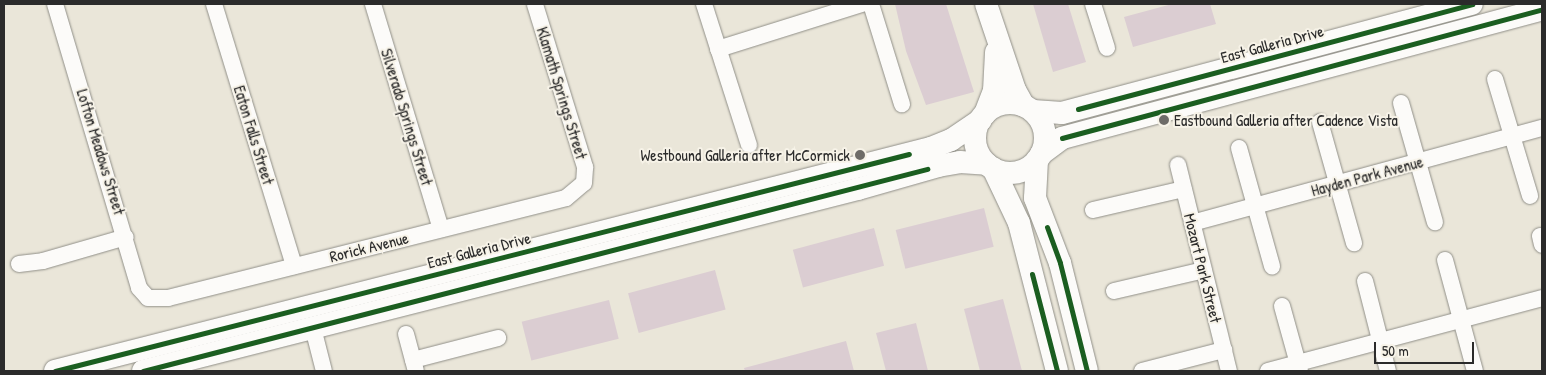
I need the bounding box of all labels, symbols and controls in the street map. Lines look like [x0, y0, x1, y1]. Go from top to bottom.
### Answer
street label: East Galleria Drive [1218, 21, 1326, 67]
street label: Klamath Springs Street [533, 25, 591, 161]
street label: Silverado Springs Street [377, 46, 437, 188]
street label: Eaton Falls Street [230, 83, 278, 187]
street label: Lofton Meadows Street [73, 87, 129, 217]
place label: Eastbound Galleria after Cadence Vista [1174, 110, 1398, 130]
marker: Eastbound Galleria after Cadence Vista [1158, 114, 1170, 126]
place label: Westbound Galleria after McCormick [640, 145, 850, 165]
marker: Westbound Galleria after McCormick [854, 149, 866, 161]
street label: Hayden Park Avenue [1309, 152, 1425, 200]
street label: Mozart Park Street [1180, 211, 1226, 325]
street label: Rorick Avenue [328, 228, 410, 266]
street label: East Galleria Drive [425, 228, 533, 272]
scale bar [1376, 332, 1476, 364]
text: 50 m [1382, 340, 1409, 361]

